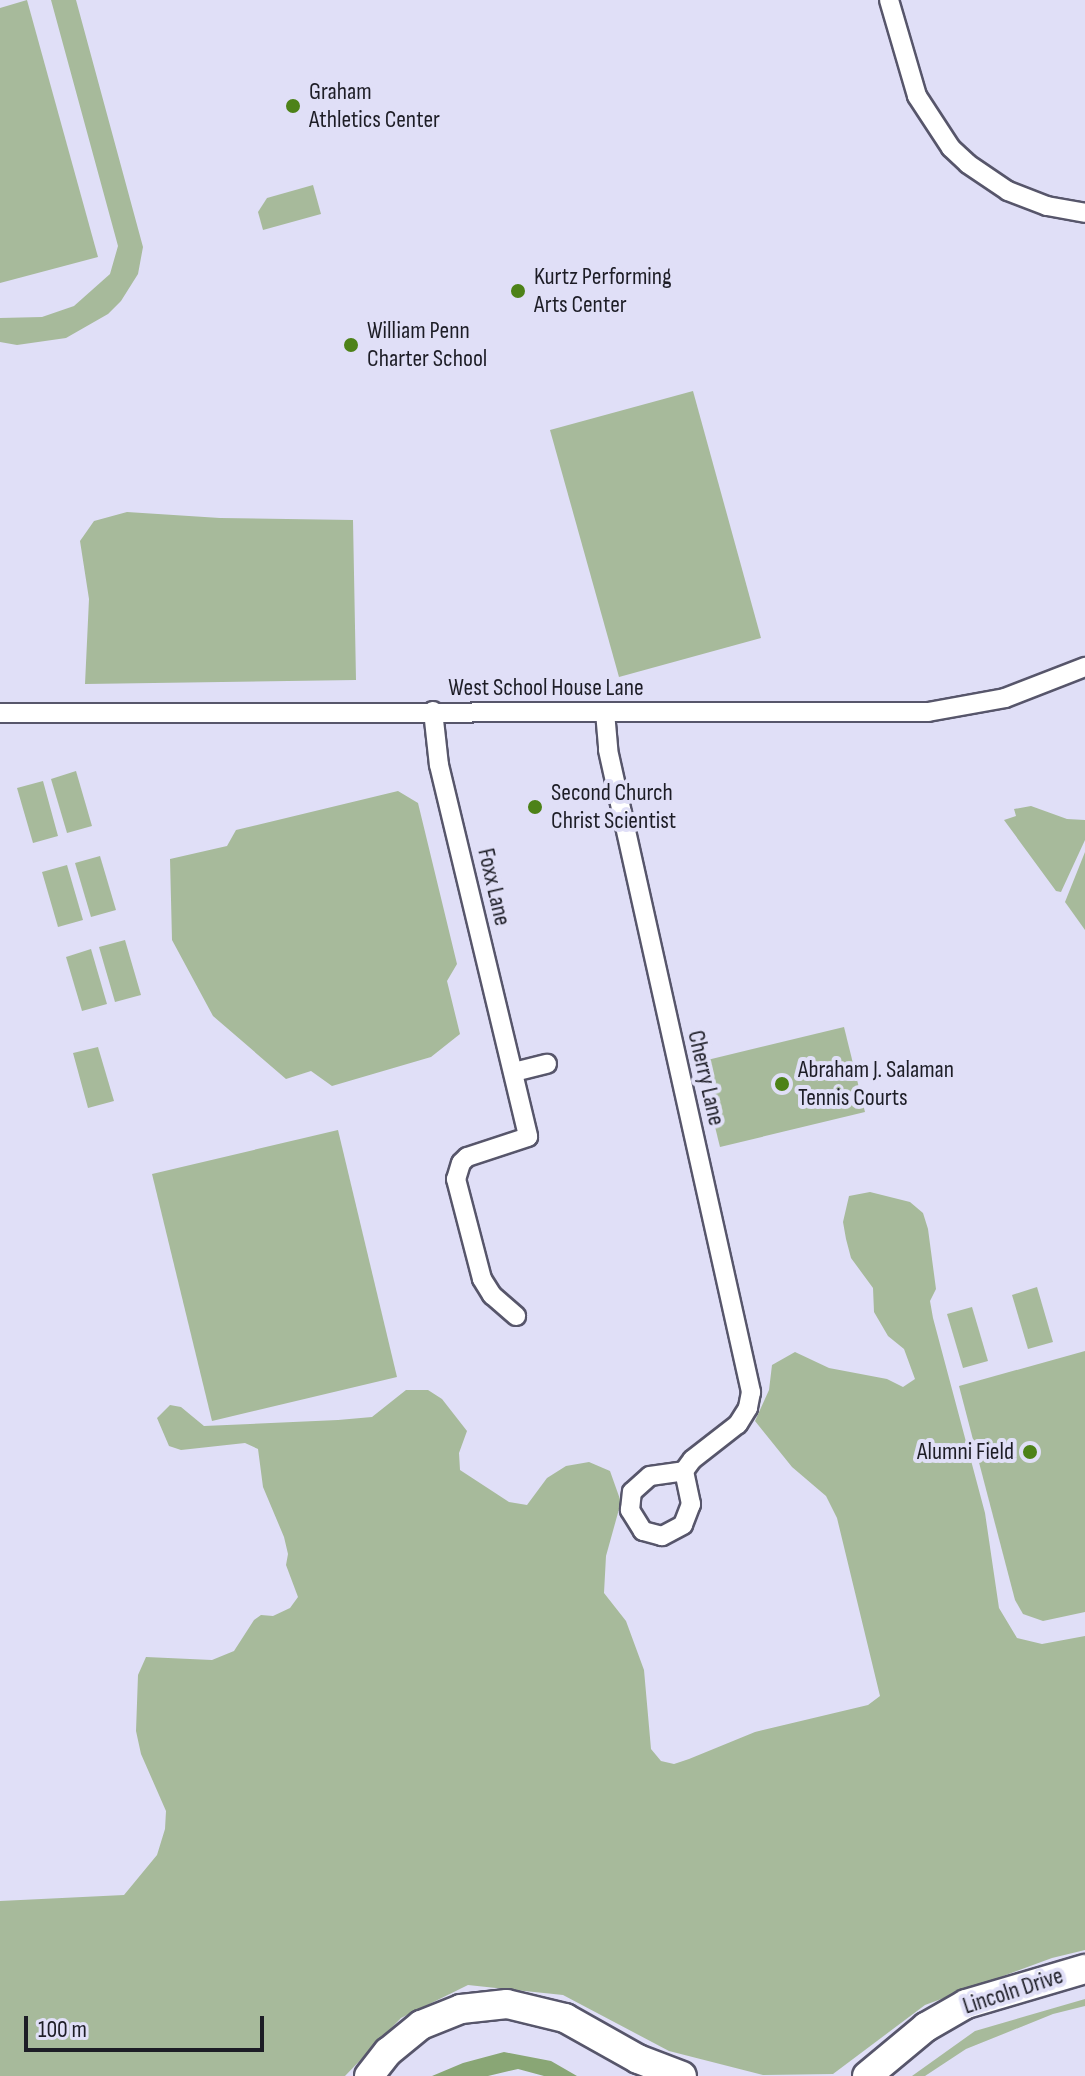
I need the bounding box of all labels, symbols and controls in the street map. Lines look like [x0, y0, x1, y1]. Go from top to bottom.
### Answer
place label: Graham Athletics Center [309, 78, 440, 134]
marker: Graham Athletics Center [284, 97, 302, 115]
place label: Kurtz Performing Arts Center [534, 263, 672, 319]
marker: Kurtz Performing Arts Center [509, 282, 527, 300]
place label: William Penn Charter School [367, 317, 487, 373]
marker: William Penn Charter School [342, 336, 360, 354]
street label: West School House Lane [448, 674, 644, 702]
place label: Second Church Christ Scientist [551, 779, 676, 835]
marker: Second Church Christ Scientist [526, 798, 544, 816]
street label: Foxx Lane [471, 846, 517, 928]
street label: Cherry Lane [681, 1028, 731, 1128]
place label: Abraham J. Salaman Tennis Courts [798, 1056, 954, 1112]
marker: Abraham J. Salaman Tennis Courts [773, 1075, 791, 1093]
place label: Alumni Field [917, 1438, 1014, 1466]
marker: Alumni Field [1021, 1443, 1039, 1461]
street label: Lincoln Drive [959, 1961, 1067, 2021]
scale bar [28, 2000, 268, 2050]
text: 100 m [38, 2015, 87, 2044]

